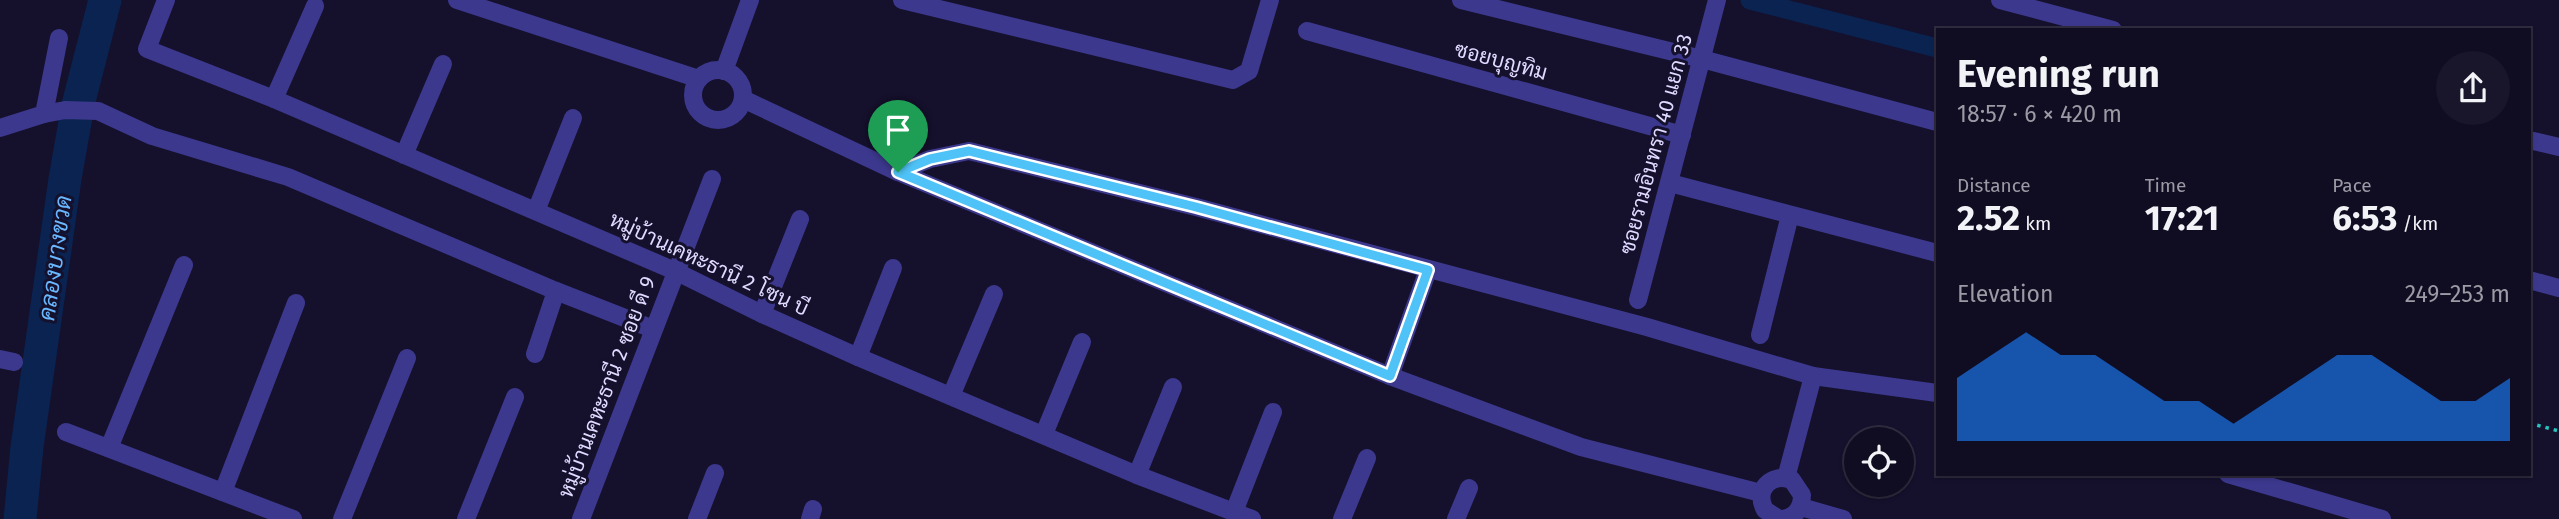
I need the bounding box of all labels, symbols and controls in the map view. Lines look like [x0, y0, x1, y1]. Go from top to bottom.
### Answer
street label: ซอยรามอินทรา 40 แยก 33 [1614, 31, 1698, 257]
street label: ซอยบุญทิม [1452, 36, 1550, 87]
text: Evening run [1957, 51, 2160, 97]
button: share [2436, 51, 2510, 125]
pin [868, 100, 928, 172]
text: 18:57 · 6 × 420 m [1957, 100, 2122, 128]
icon: arrive [879, 111, 917, 149]
text: Distance [1957, 174, 2031, 197]
text: Time [2145, 174, 2186, 197]
text: Pace [2332, 174, 2372, 197]
water label: คลองบางขวด [32, 193, 78, 323]
text: 2.52 [1957, 197, 2020, 239]
text: 17:21 [2145, 197, 2219, 239]
text: 6:53 [2332, 197, 2397, 239]
street label: หมู่บ้านเคหะธานี 2 โซน บี [604, 206, 813, 323]
text: km [2020, 212, 2051, 235]
text: /km [2397, 212, 2438, 235]
street label: หมู่บ้านเคหะธานี 2 ซอย ดี 9 [553, 272, 663, 502]
text: Elevation [1957, 280, 2053, 308]
text: 249–253 m [2405, 280, 2510, 308]
map controls [1844, 427, 1914, 497]
button: locate [1844, 427, 1914, 497]

